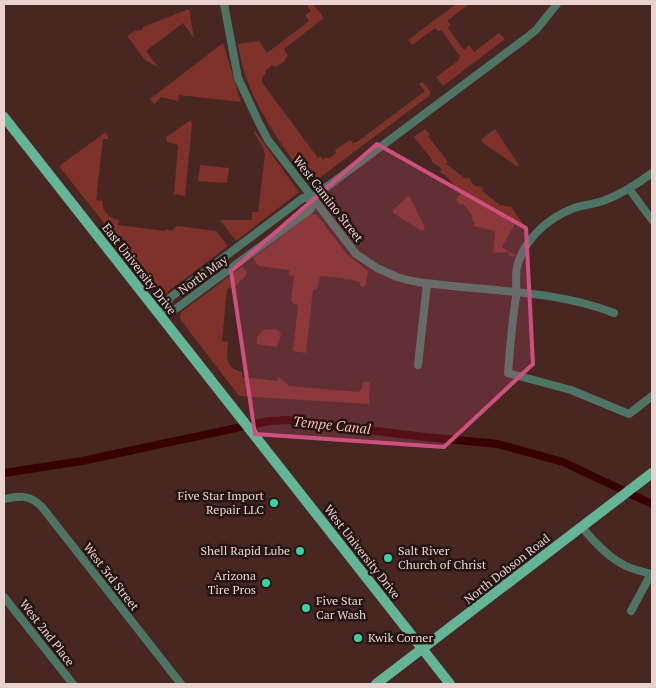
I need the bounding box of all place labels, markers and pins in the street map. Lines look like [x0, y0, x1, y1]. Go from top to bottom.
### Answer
place label: Five Star Import Repair LLC [178, 488, 265, 517]
marker: Five Star Import Repair LLC [268, 497, 280, 509]
place label: Shell Rapid Lube [201, 543, 290, 558]
place label: Salt River Church of Christ [398, 543, 487, 572]
marker: Shell Rapid Lube [294, 545, 306, 557]
marker: Salt River Church of Christ [382, 552, 394, 564]
place label: Arizona Tire Pros [208, 568, 256, 597]
marker: Arizona Tire Pros [260, 577, 272, 589]
place label: Five Star Car Wash [316, 593, 366, 622]
marker: Five Star Car Wash [300, 602, 312, 614]
place label: Kwik Corner [368, 630, 433, 645]
marker: Kwik Corner [352, 632, 364, 644]

